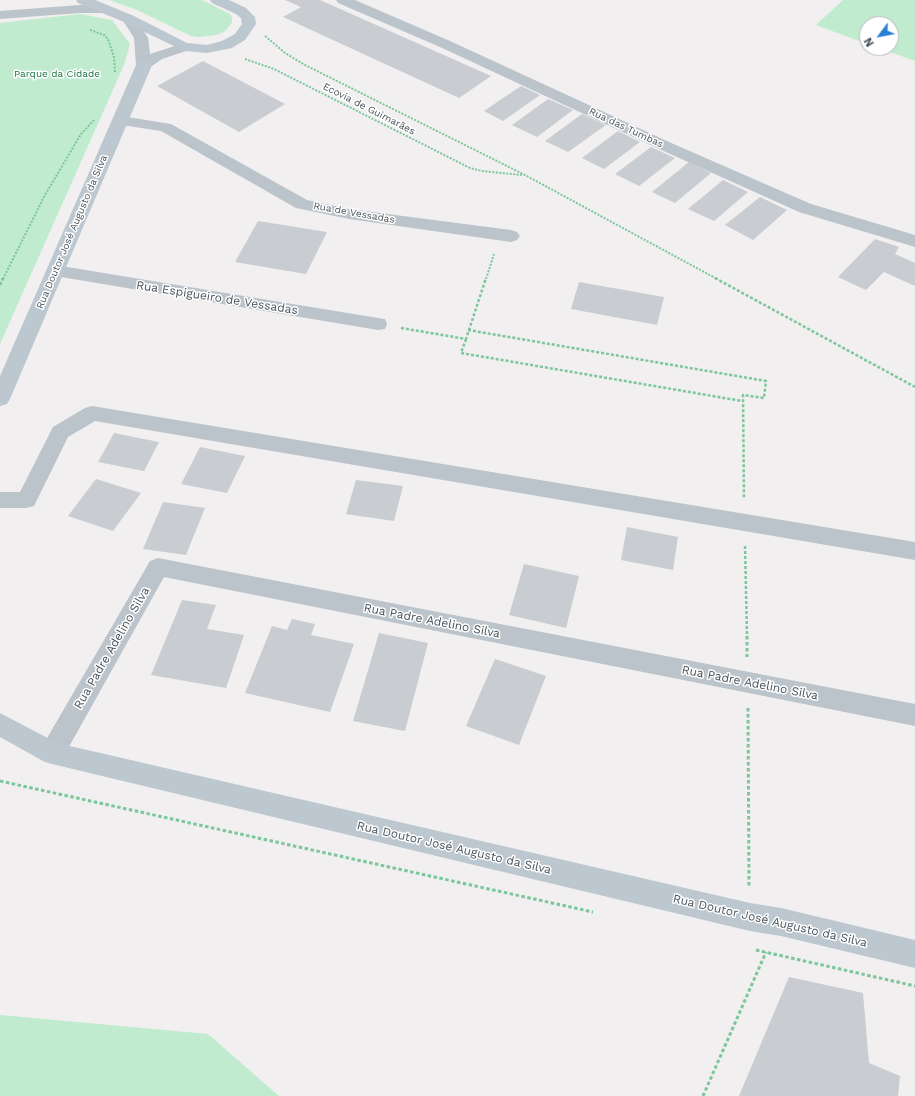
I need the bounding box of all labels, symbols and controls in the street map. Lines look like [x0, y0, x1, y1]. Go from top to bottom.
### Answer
north arrow [859, 16, 899, 56]
text: N [862, 35, 877, 49]
park label: Parque da Cidade [14, 68, 100, 80]
street label: Ecovia de Guimarães [321, 80, 417, 138]
street label: Rua das Tumbas [587, 106, 665, 150]
street label: Rua Doutor José Augusto da Silva [34, 153, 110, 311]
street label: Rua de Vessadas [312, 200, 396, 226]
street label: Rua Espigueiro de Vessadas [135, 278, 299, 318]
street label: Rua Padre Adelino Silva [71, 584, 153, 712]
street label: Rua Padre Adelino Silva [363, 601, 501, 641]
street label: Rua Padre Adelino Silva [681, 663, 819, 703]
street label: Rua Doutor José Augusto da Silva [355, 819, 553, 877]
street label: Rua Doutor José Augusto da Silva [671, 892, 869, 950]

